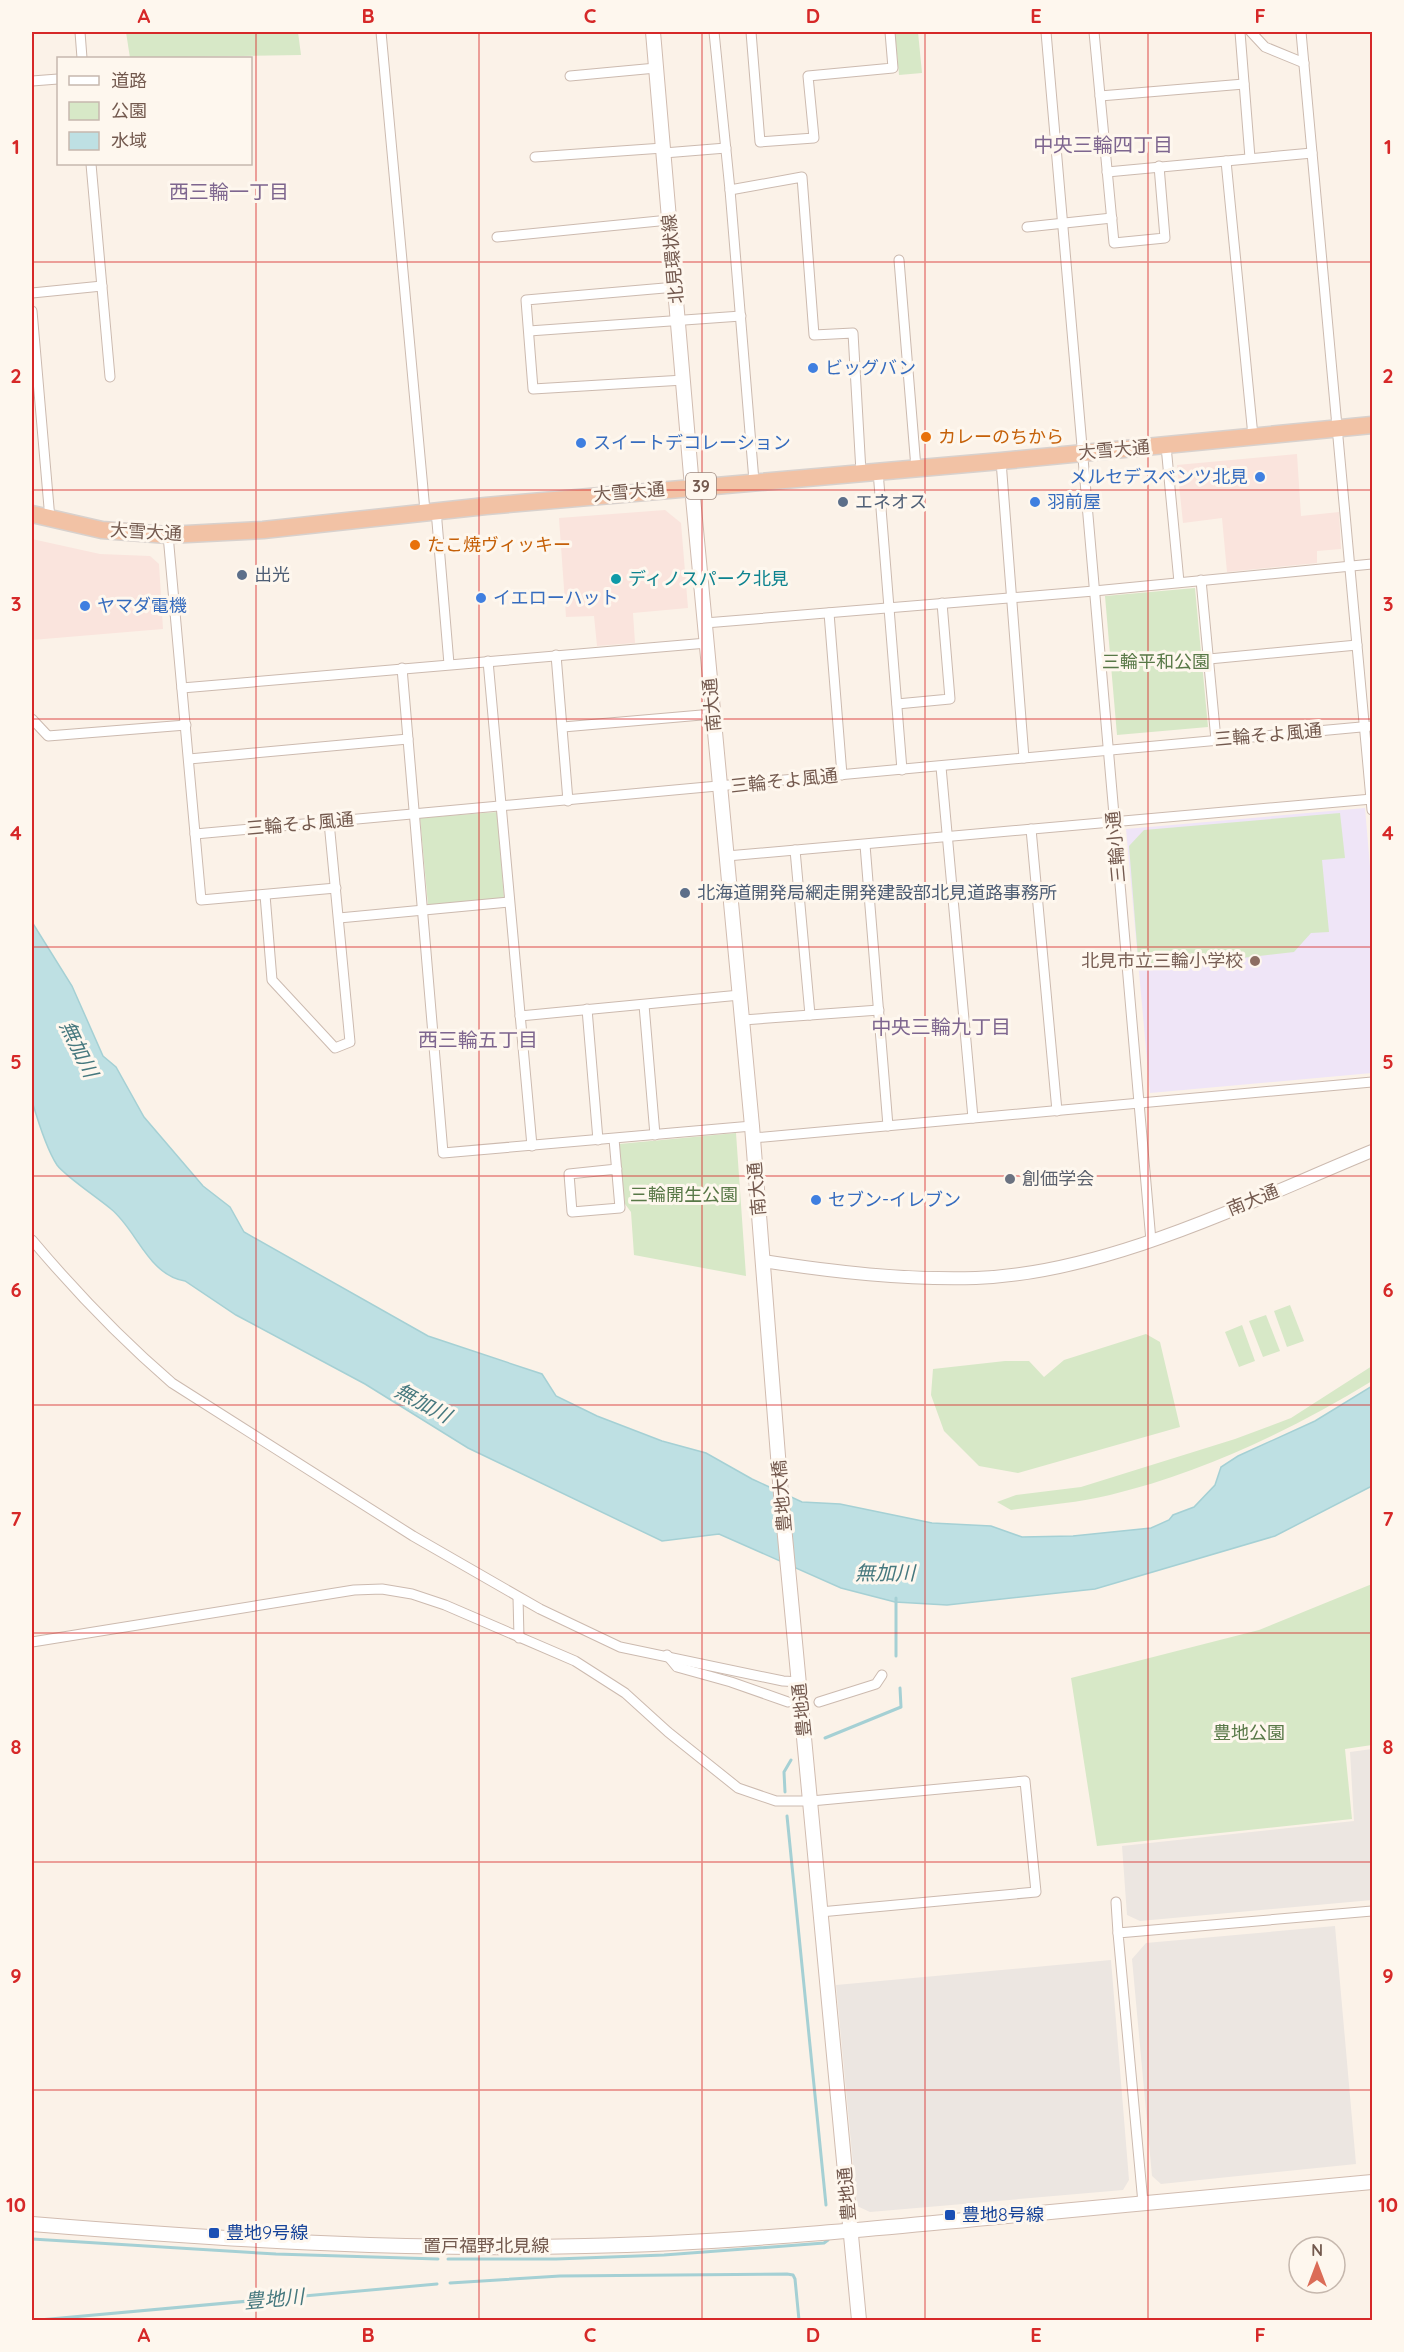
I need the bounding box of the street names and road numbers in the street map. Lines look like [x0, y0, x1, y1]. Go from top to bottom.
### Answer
street label: 北見環状線 [657, 213, 688, 305]
street label: 大雪大通 [1077, 435, 1151, 464]
road number: 39 [686, 473, 716, 499]
street label: 大雪大通 [592, 477, 666, 506]
street label: 大雪大通 [109, 518, 183, 545]
street label: 南大通 [698, 677, 725, 733]
street label: 三輪そよ風通 [1213, 718, 1323, 751]
street label: 三輪そよ風通 [729, 763, 839, 798]
street label: 三輪そよ風通 [245, 807, 355, 840]
street label: 三輪小通 [1101, 810, 1130, 884]
street label: 南大通 [743, 1161, 770, 1217]
street label: 南大通 [1223, 1179, 1282, 1220]
street label: 豊地大橋 [767, 1459, 796, 1533]
street label: 豊地通 [787, 1682, 816, 1738]
street label: 豊地通 [833, 2166, 860, 2222]
street label: 置戸福野北見線 [423, 2234, 549, 2257]

